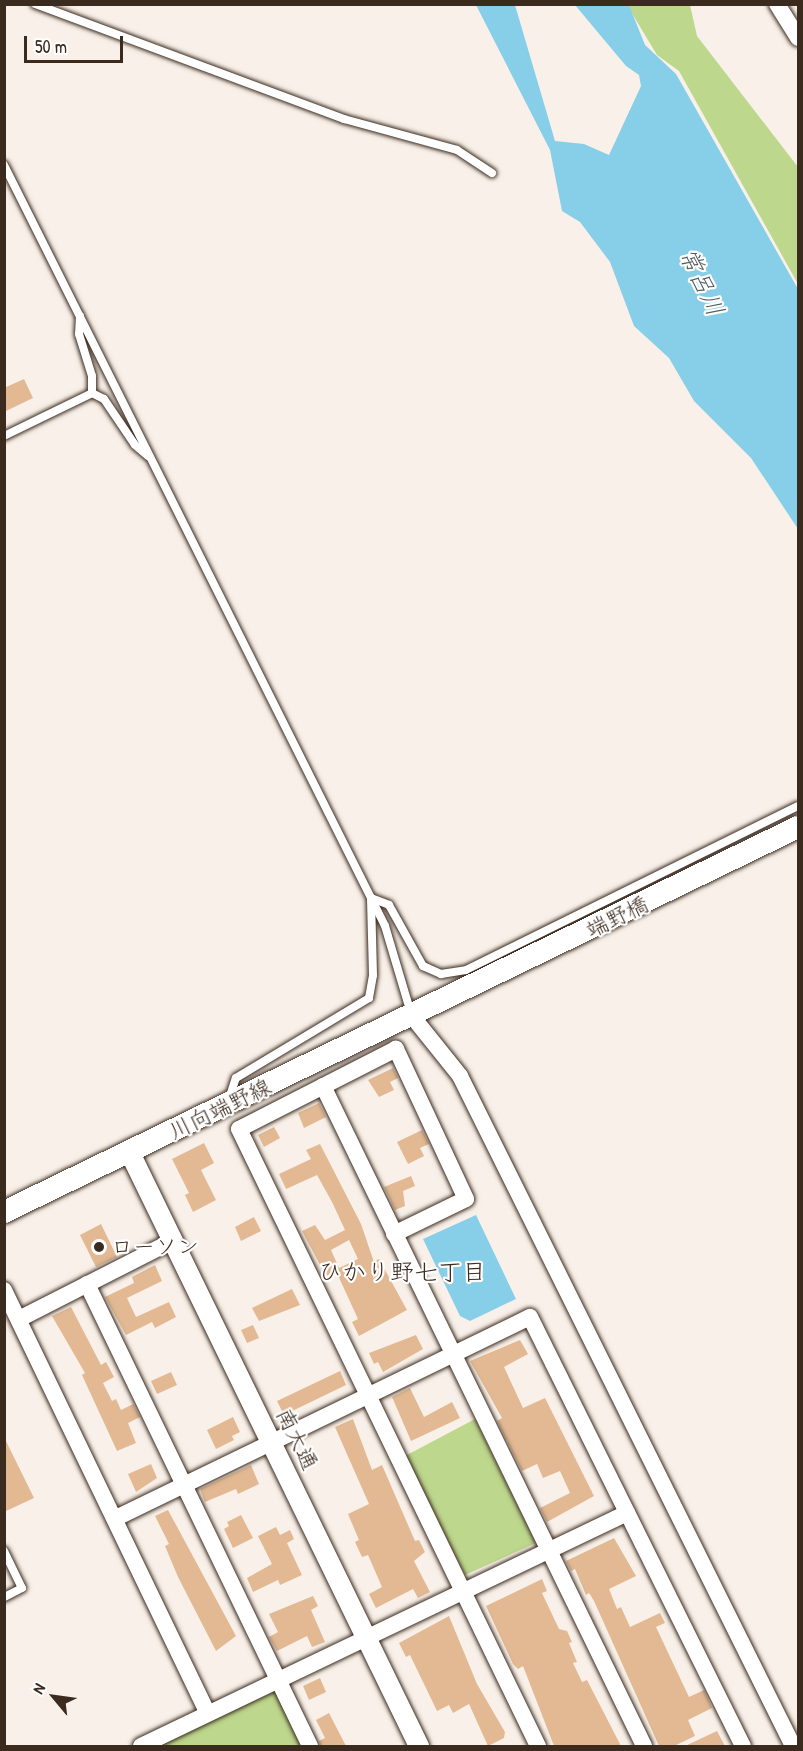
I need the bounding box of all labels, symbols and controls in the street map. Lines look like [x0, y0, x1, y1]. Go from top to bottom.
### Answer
scale bar [27, 24, 126, 62]
text: 50 m [35, 34, 67, 59]
water label: 常呂川 [674, 243, 730, 321]
street label: 端野橋 [582, 891, 652, 943]
street label: 川向端野線 [165, 1073, 275, 1145]
place label: ローソン [111, 1234, 199, 1260]
marker: ローソン [92, 1240, 106, 1254]
district label: ひかり野七丁目 [318, 1258, 486, 1286]
street label: 南大通 [271, 1404, 323, 1474]
north arrow [24, 1667, 84, 1727]
text: N [27, 1679, 50, 1697]

